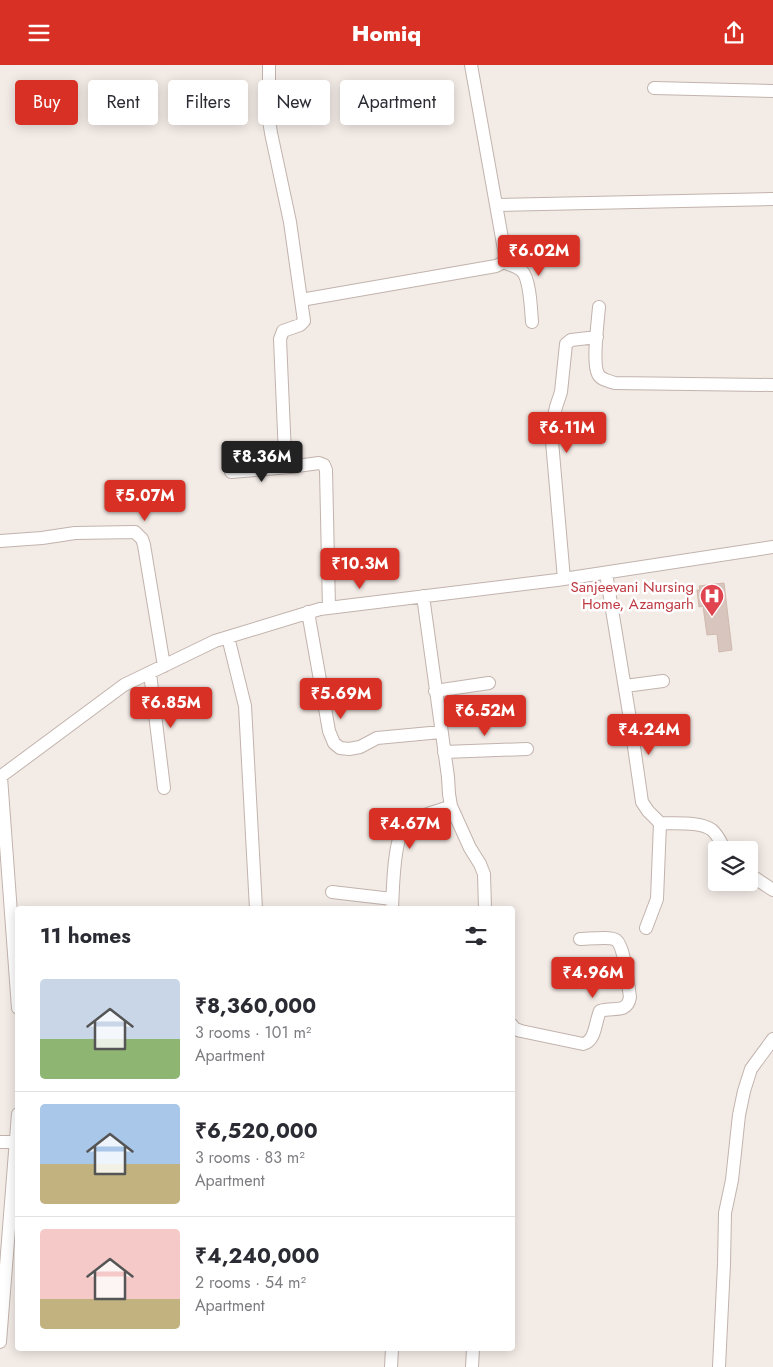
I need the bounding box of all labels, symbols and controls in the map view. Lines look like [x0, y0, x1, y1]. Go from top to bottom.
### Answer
text: Homiq [352, 17, 421, 49]
icon: menu [25, 19, 53, 47]
icon: share [720, 19, 748, 47]
chip: Buy [15, 80, 78, 125]
chip: Rent [88, 80, 158, 125]
chip: Filters [168, 80, 248, 125]
chip: New [258, 80, 330, 125]
chip: Apartment [340, 80, 454, 125]
pin: ₹6.02M [498, 235, 580, 277]
text: ₹6.02M [509, 239, 569, 262]
pin: ₹6.11M [526, 411, 608, 454]
text: ₹6.11M [539, 416, 595, 439]
pin: ₹8.36M [221, 441, 303, 483]
text: ₹8.36M [233, 445, 292, 468]
pin: ₹5.07M [104, 479, 186, 522]
text: ₹5.07M [115, 484, 175, 507]
pin: ₹10.3M [319, 547, 401, 590]
text: ₹10.3M [331, 552, 389, 575]
place label: Sanjeevani Nursing Home, Azamgarh [571, 576, 694, 615]
hospital icon: Sanjeevani Nursing Home, Azamgarh [699, 583, 725, 617]
pin: ₹5.69M [300, 677, 382, 720]
text: ₹5.69M [311, 682, 371, 705]
pin: ₹6.85M [130, 687, 212, 729]
text: ₹6.85M [141, 691, 201, 714]
pin: ₹6.52M [444, 695, 526, 737]
text: ₹6.52M [455, 699, 515, 722]
pin: ₹4.24M [608, 713, 690, 756]
text: ₹4.24M [618, 718, 680, 741]
pin: ₹4.67M [369, 807, 451, 850]
text: ₹4.67M [380, 812, 440, 835]
map controls [708, 841, 758, 891]
button: layers [708, 841, 758, 891]
text: 11 homes [40, 921, 131, 951]
icon: filters [462, 922, 490, 950]
pin: ₹4.96M [552, 957, 634, 999]
text: ₹4.96M [562, 961, 624, 984]
text: ₹8,360,000 [195, 991, 316, 1021]
icon: home [80, 999, 140, 1059]
text: 3 rooms · 101 m² [195, 1021, 311, 1044]
text: Apartment [195, 1044, 265, 1067]
text: ₹6,520,000 [195, 1116, 318, 1146]
icon: home [80, 1124, 140, 1184]
text: 3 rooms · 83 m² [195, 1146, 305, 1169]
text: Apartment [195, 1169, 265, 1192]
text: ₹4,240,000 [195, 1241, 319, 1271]
icon: home [80, 1249, 140, 1309]
text: 2 rooms · 54 m² [195, 1271, 306, 1294]
text: Apartment [195, 1294, 265, 1317]

